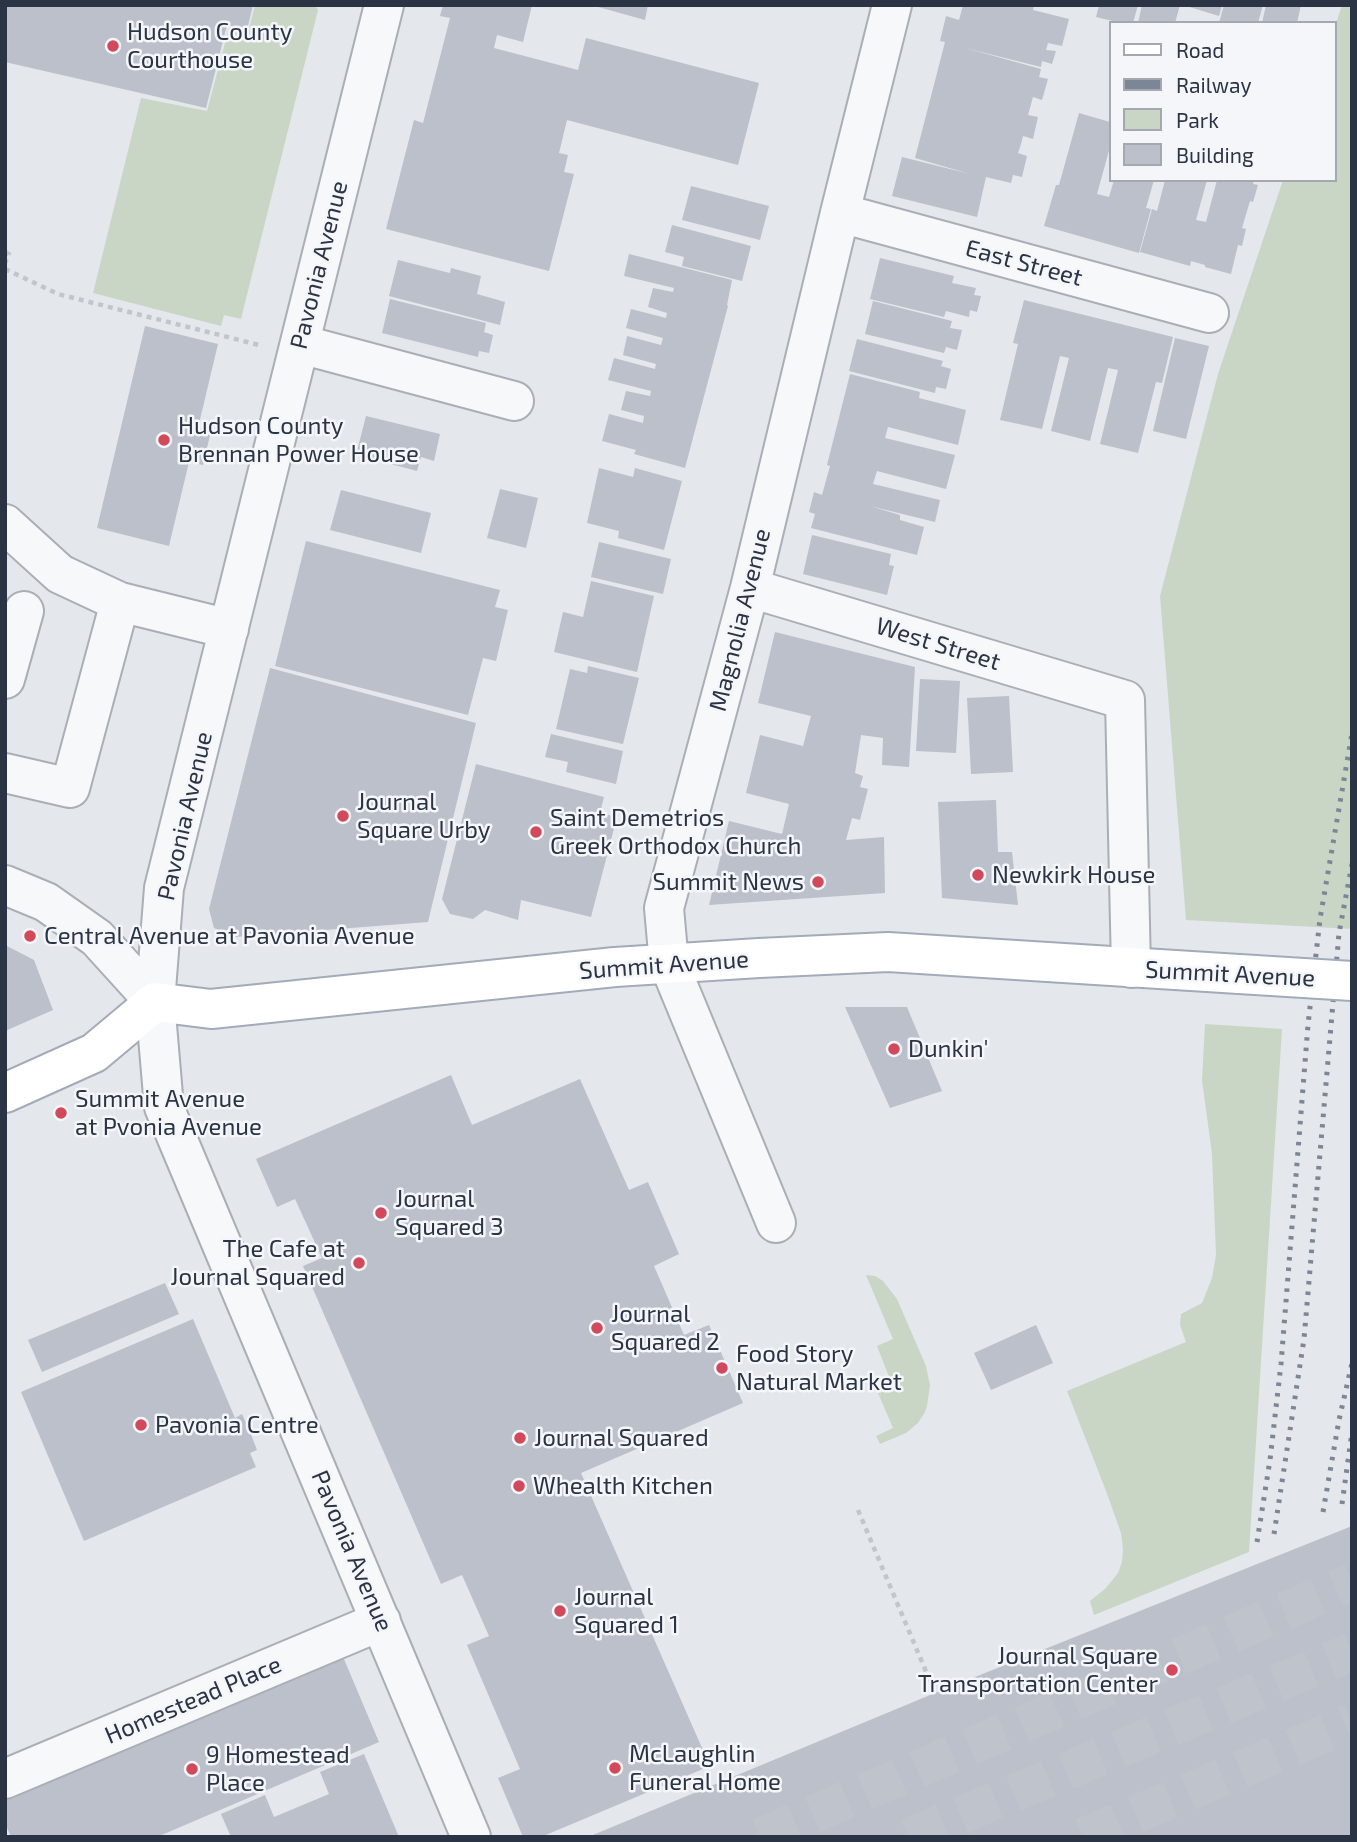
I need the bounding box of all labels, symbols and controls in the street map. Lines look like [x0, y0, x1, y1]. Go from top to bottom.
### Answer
place label: Hudson County Courthouse [127, 18, 292, 74]
legend [1108, 21, 1336, 182]
text: Road [1176, 37, 1224, 62]
marker: Hudson County Courthouse [105, 38, 121, 54]
text: Railway [1176, 72, 1252, 97]
text: Park [1176, 107, 1219, 132]
text: Building [1176, 142, 1254, 167]
street label: Pavonia Avenue [284, 178, 354, 352]
street label: East Street [962, 234, 1086, 292]
place label: Hudson County Brennan Power House [178, 412, 419, 468]
marker: Hudson County Brennan Power House [156, 432, 172, 448]
street label: Magnolia Avenue [703, 526, 777, 714]
street label: West Street [872, 611, 1004, 677]
street label: Pavonia Avenue [152, 729, 218, 903]
place label: Journal Square Urby [357, 788, 490, 844]
place label: Saint Demetrios Greek Orthodox Church [550, 804, 802, 860]
marker: Journal Square Urby [335, 808, 351, 824]
marker: Saint Demetrios Greek Orthodox Church [528, 824, 544, 840]
place label: Newkirk House [992, 861, 1155, 889]
marker: Newkirk House [970, 867, 986, 883]
place label: Summit News [653, 868, 804, 896]
marker: Summit News [810, 874, 826, 890]
place label: Central Avenue at Pavonia Avenue [44, 922, 415, 950]
marker: Central Avenue at Pavonia Avenue [22, 928, 38, 944]
street label: Summit Avenue [578, 945, 750, 985]
street label: Summit Avenue [1144, 955, 1316, 993]
place label: Dunkin' [908, 1035, 988, 1063]
marker: Dunkin' [886, 1041, 902, 1057]
place label: Summit Avenue at Pvonia Avenue [75, 1085, 262, 1141]
marker: Summit Avenue at Pvonia Avenue [53, 1105, 69, 1121]
place label: Journal Squared 3 [395, 1185, 504, 1241]
marker: Journal Squared 3 [373, 1205, 389, 1221]
place label: The Cafe at Journal Squared [170, 1235, 345, 1291]
marker: The Cafe at Journal Squared [351, 1255, 367, 1271]
place label: Journal Squared 2 [611, 1300, 720, 1356]
marker: Journal Squared 2 [589, 1320, 605, 1336]
place label: Food Story Natural Market [736, 1340, 902, 1396]
marker: Food Story Natural Market [714, 1360, 730, 1376]
place label: Pavonia Centre [155, 1411, 319, 1439]
marker: Pavonia Centre [133, 1417, 149, 1433]
place label: Journal Squared [534, 1424, 709, 1452]
marker: Journal Squared [512, 1430, 528, 1446]
street label: Pavonia Avenue [305, 1466, 399, 1636]
place label: Whealth Kitchen [533, 1472, 713, 1500]
marker: Whealth Kitchen [511, 1478, 527, 1494]
place label: Journal Squared 1 [574, 1583, 679, 1639]
marker: Journal Squared 1 [552, 1603, 568, 1619]
place label: Journal Square Transportation Center [918, 1642, 1158, 1698]
street label: Homestead Place [100, 1650, 286, 1750]
marker: Journal Square Transportation Center [1164, 1662, 1180, 1678]
place label: McLaughlin Funeral Home [629, 1740, 781, 1796]
place label: 9 Homestead Place [206, 1741, 350, 1797]
marker: McLaughlin Funeral Home [607, 1760, 623, 1776]
marker: 9 Homestead Place [184, 1761, 200, 1777]

